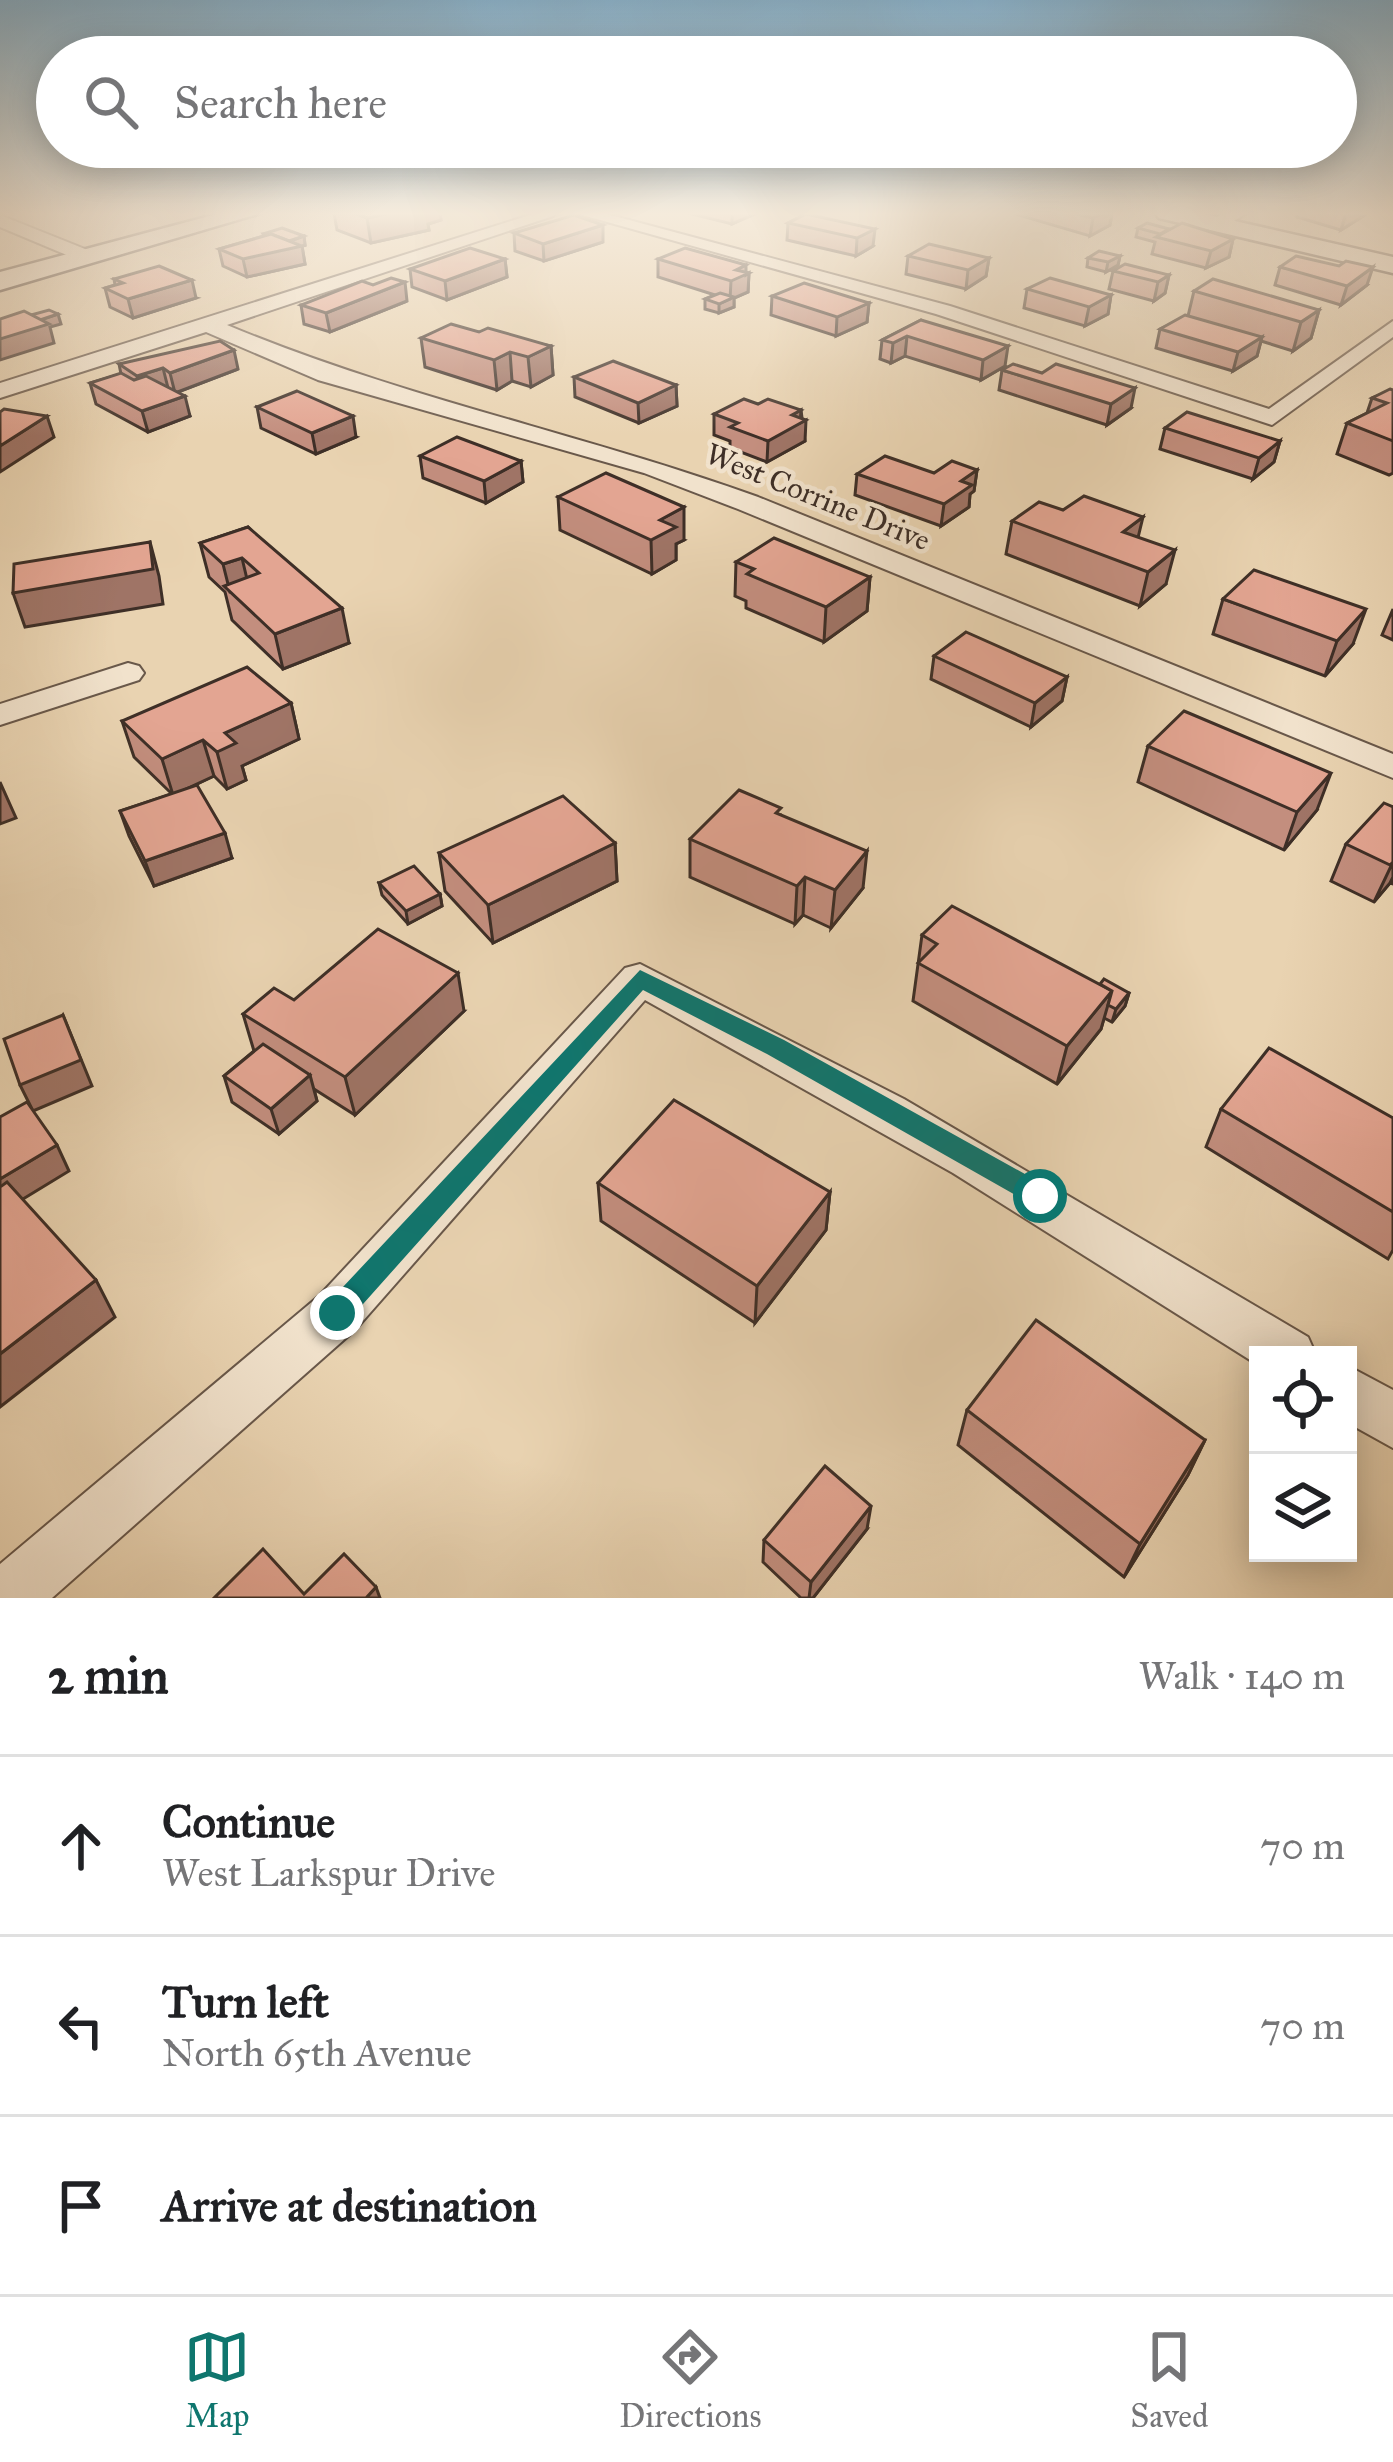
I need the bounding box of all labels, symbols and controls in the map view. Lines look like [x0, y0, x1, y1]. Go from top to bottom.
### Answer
search box [36, 36, 1357, 168]
icon: search [78, 69, 144, 135]
text: Search here [174, 75, 387, 130]
street label: West Corrine Drive [701, 436, 935, 558]
route start [1013, 1169, 1067, 1223]
route end [310, 1286, 364, 1340]
map controls [1249, 1346, 1357, 1562]
button: locate [1249, 1346, 1357, 1454]
button: layers [1249, 1454, 1357, 1562]
text: 2 min [48, 1645, 169, 1707]
text: Walk · 140 m [1138, 1652, 1345, 1700]
text: Continue [162, 1794, 335, 1849]
icon: ahead [48, 1813, 114, 1879]
text: 70 m [1260, 1822, 1345, 1870]
text: West Larkspur Drive [162, 1849, 496, 1897]
text: Turn left [162, 1974, 329, 2029]
icon: left [48, 1993, 114, 2059]
text: 70 m [1260, 2002, 1345, 2050]
text: North 65th Avenue [162, 2029, 472, 2077]
icon: arrive [48, 2173, 114, 2239]
text: Arrive at destination [162, 2178, 537, 2233]
tab: Map [184, 2324, 250, 2436]
tab: Directions [619, 2324, 761, 2436]
tab: Saved [1130, 2324, 1209, 2436]

